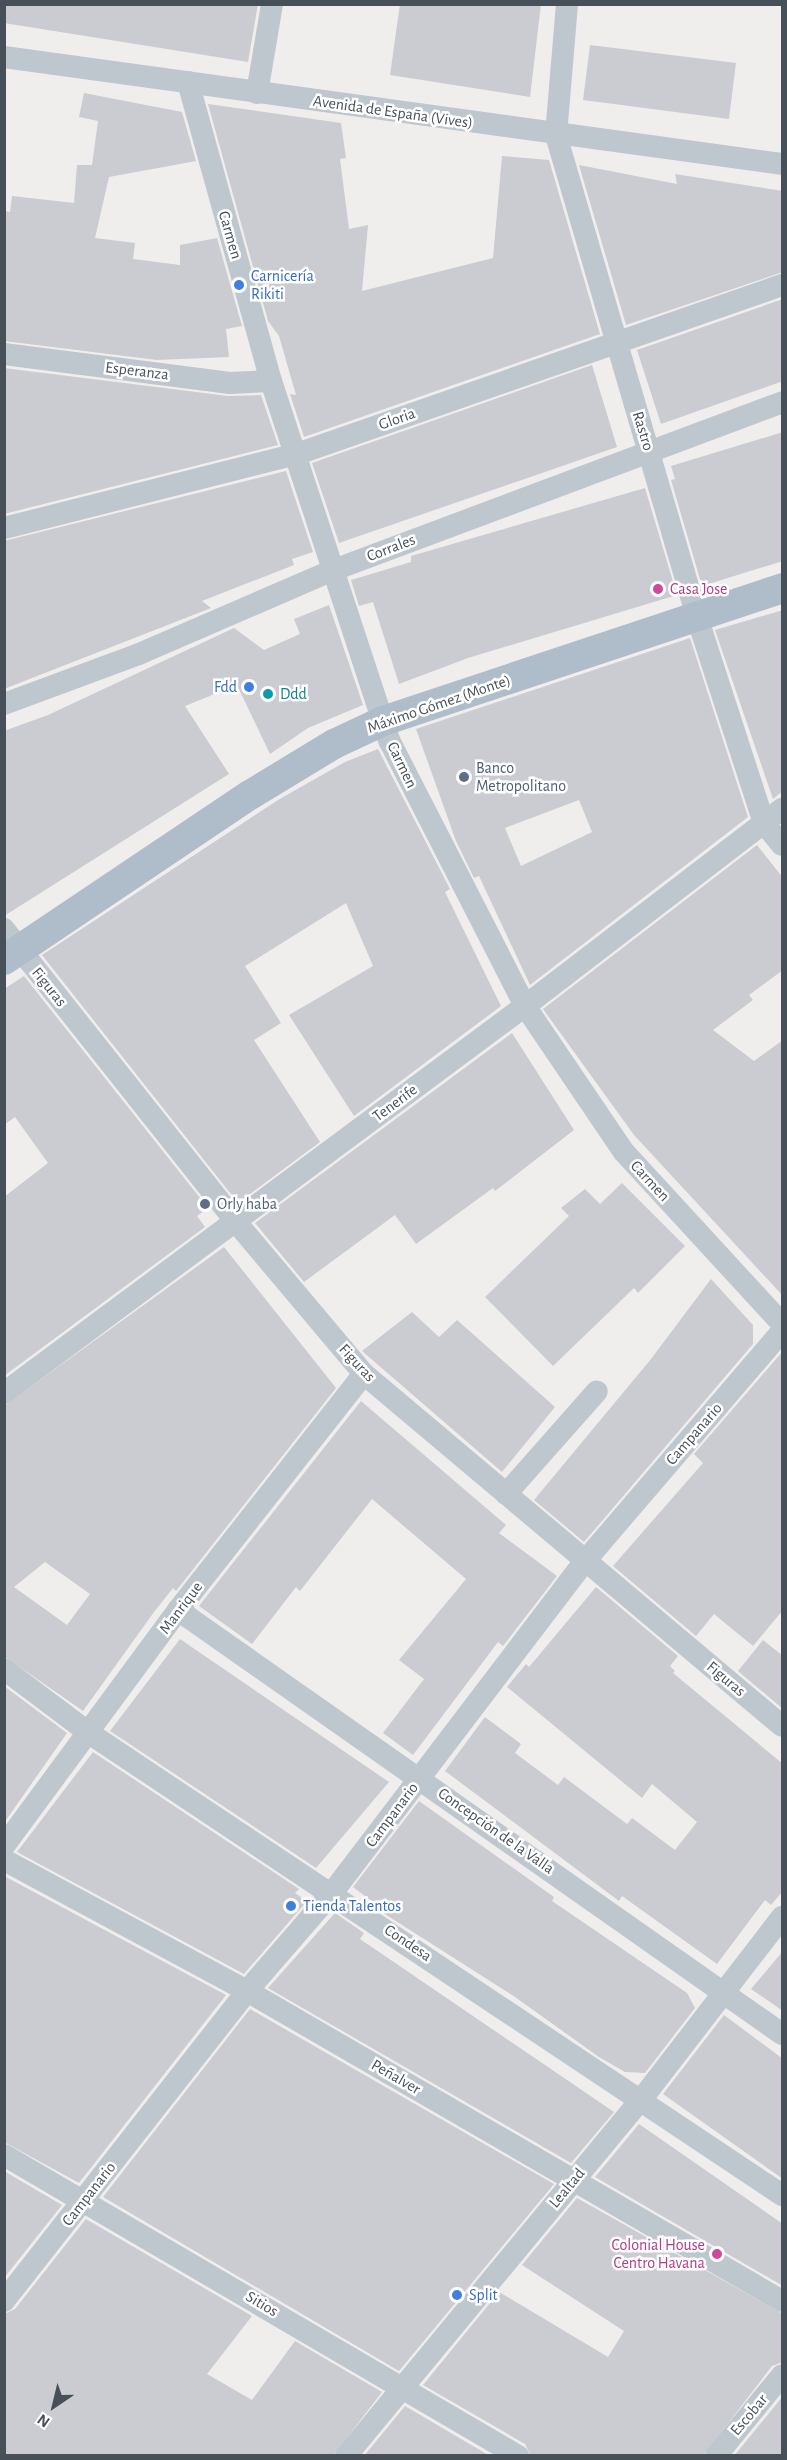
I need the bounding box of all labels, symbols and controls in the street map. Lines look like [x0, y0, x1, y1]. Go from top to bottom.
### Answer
street label: Avenida de España (Vives) [312, 91, 474, 133]
street label: Carmen [214, 209, 246, 261]
place label: Carnicería Rikiti [251, 266, 314, 304]
marker: Carnicería Rikiti [232, 278, 246, 292]
street label: Esperanza [104, 358, 170, 384]
street label: Gloria [376, 404, 418, 434]
street label: Rastro [628, 409, 658, 453]
street label: Corrales [364, 530, 418, 566]
place label: Casa Jose [670, 579, 727, 599]
marker: Casa Jose [651, 582, 665, 596]
street label: Máximo Gómez (Monte) [365, 670, 513, 738]
place label: Fdd [214, 677, 237, 697]
marker: Fdd [242, 680, 256, 694]
place label: Ddd [280, 684, 307, 704]
marker: Ddd [261, 687, 275, 701]
street label: Carmen [383, 739, 421, 791]
place label: Banco Metropolitano [476, 758, 566, 796]
marker: Banco Metropolitano [457, 770, 471, 784]
street label: Figuras [27, 964, 71, 1010]
street label: Tenerife [369, 1080, 421, 1126]
street label: Carmen [626, 1156, 674, 1206]
place label: Orly haba [217, 1194, 277, 1214]
marker: Orly haba [198, 1197, 212, 1211]
street label: Figuras [335, 1340, 379, 1386]
street label: Campanario [662, 1399, 726, 1469]
street label: Manrique [155, 1578, 207, 1638]
street label: Figuras [703, 1657, 749, 1701]
street label: Campanario [361, 1779, 423, 1851]
street label: Concepción de la Valla [434, 1784, 558, 1878]
place label: Tienda Talentos [303, 1896, 401, 1916]
marker: Tienda Talentos [284, 1899, 298, 1913]
street label: Condesa [381, 1920, 435, 1966]
street label: Peñalver [368, 2055, 424, 2099]
street label: Campanario [58, 2158, 120, 2230]
street label: Lealtad [545, 2164, 589, 2212]
place label: Colonial House Centro Havana [611, 2235, 705, 2273]
marker: Colonial House Centro Havana [710, 2247, 724, 2261]
place label: Split [469, 2285, 498, 2305]
street label: Sitios [242, 2287, 282, 2321]
marker: Split [450, 2288, 464, 2302]
north arrow [24, 2376, 84, 2436]
street label: Escobar [726, 2390, 772, 2440]
text: N [35, 2411, 53, 2430]

